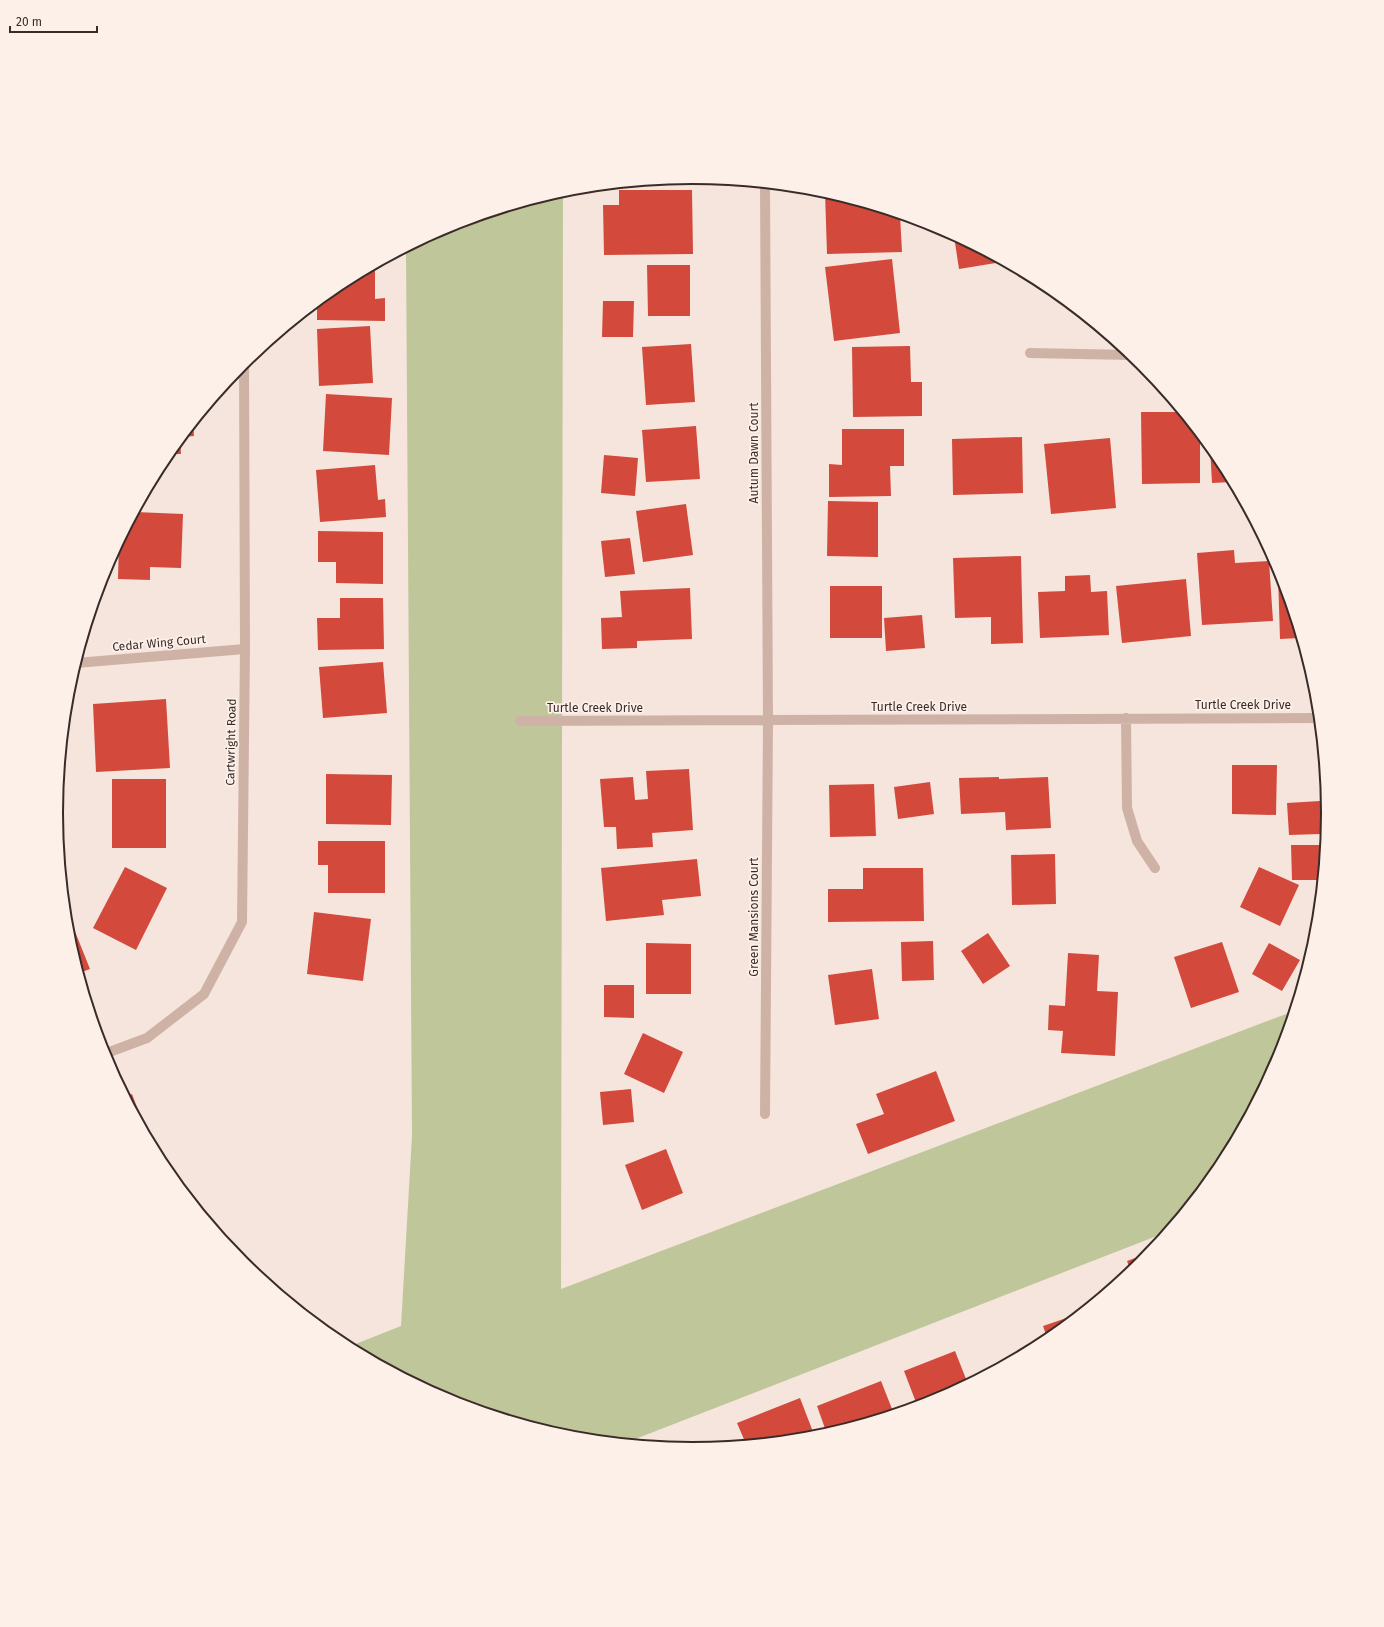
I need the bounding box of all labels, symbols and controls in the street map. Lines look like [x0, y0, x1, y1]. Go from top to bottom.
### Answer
scale bar [10, 8, 97, 34]
text: 20 m [16, 15, 42, 29]
street label: Autum Dawn Court [747, 402, 761, 503]
street label: Cedar Wing Court [112, 632, 207, 654]
street label: Cartwright Road [223, 698, 239, 786]
street label: Turtle Creek Drive [1195, 698, 1291, 712]
street label: Turtle Creek Drive [871, 700, 967, 714]
street label: Turtle Creek Drive [547, 701, 643, 715]
street label: Green Mansions Court [747, 857, 761, 977]

